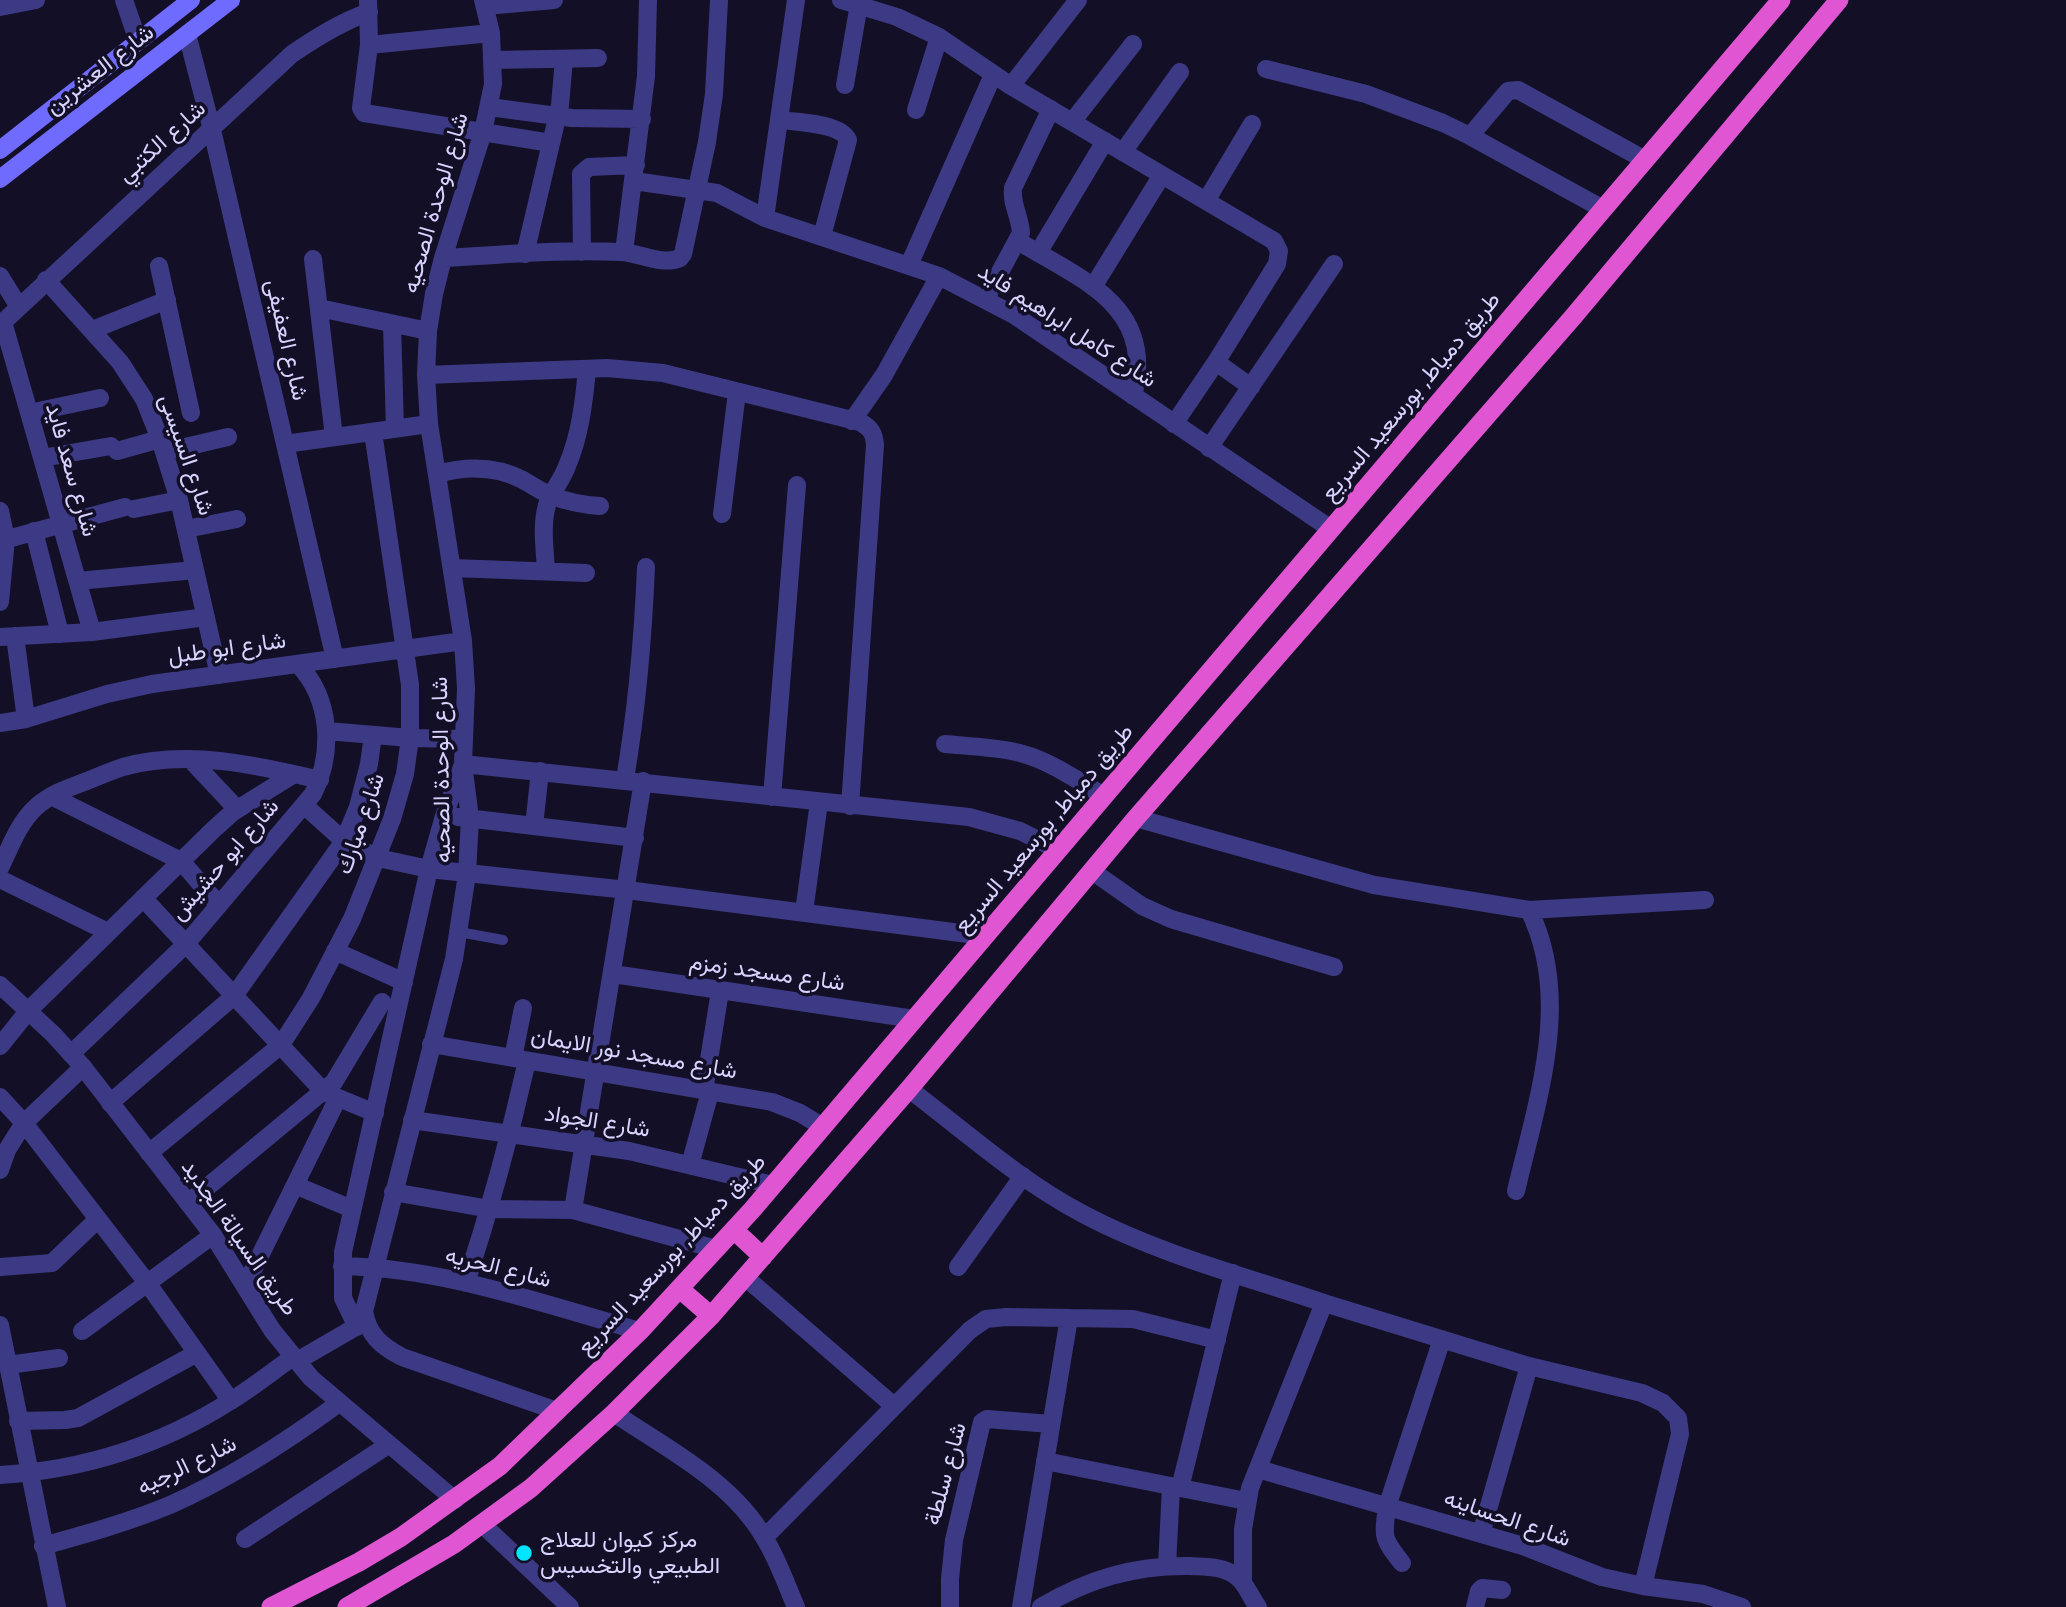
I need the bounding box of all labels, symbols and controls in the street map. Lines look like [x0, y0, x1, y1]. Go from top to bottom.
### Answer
street label: شارع العشرين [40, 19, 160, 121]
street label: شارع الكتبي [112, 95, 212, 189]
street label: شارع الوحدة الصحيه [397, 110, 475, 296]
street label: شارع كامل ابراهيم فايد [972, 258, 1162, 394]
street label: شارع العفيفى [259, 277, 313, 403]
street label: طريق دمياط, بورسعيد السريع [1315, 287, 1507, 507]
street label: شارع السيسى [152, 391, 220, 519]
street label: شارع سعد فايد [39, 400, 103, 540]
street label: شارع ابو طبل [166, 627, 288, 671]
street label: شارع الوحدة الصحيه [427, 677, 457, 863]
street label: طريق دمياط, بورسعيد السريع [948, 719, 1140, 939]
street label: شارع مبارك [331, 770, 391, 878]
street label: شارع ابو حشيش [165, 794, 285, 926]
street label: شارع مسجد زمزم [687, 948, 847, 998]
street label: شارع مسجد نور الايمان [529, 1022, 739, 1086]
street label: شارع الجواد [542, 1100, 652, 1144]
street label: طريق دمياط, بورسعيد السريع [572, 1149, 772, 1361]
street label: طريق السيالة الجديد [175, 1155, 303, 1321]
street label: شارع الحريه [442, 1242, 554, 1294]
street label: شارع سلطة [919, 1420, 973, 1528]
street label: شارع الرجيه [133, 1430, 241, 1502]
street label: شارع الحساينه [1440, 1484, 1574, 1554]
place label: مركز كيوان للعلاج الطبيعي والتخسيس [540, 1526, 720, 1580]
marker: مركز كيوان للعلاج الطبيعي والتخسيس [514, 1543, 534, 1563]

